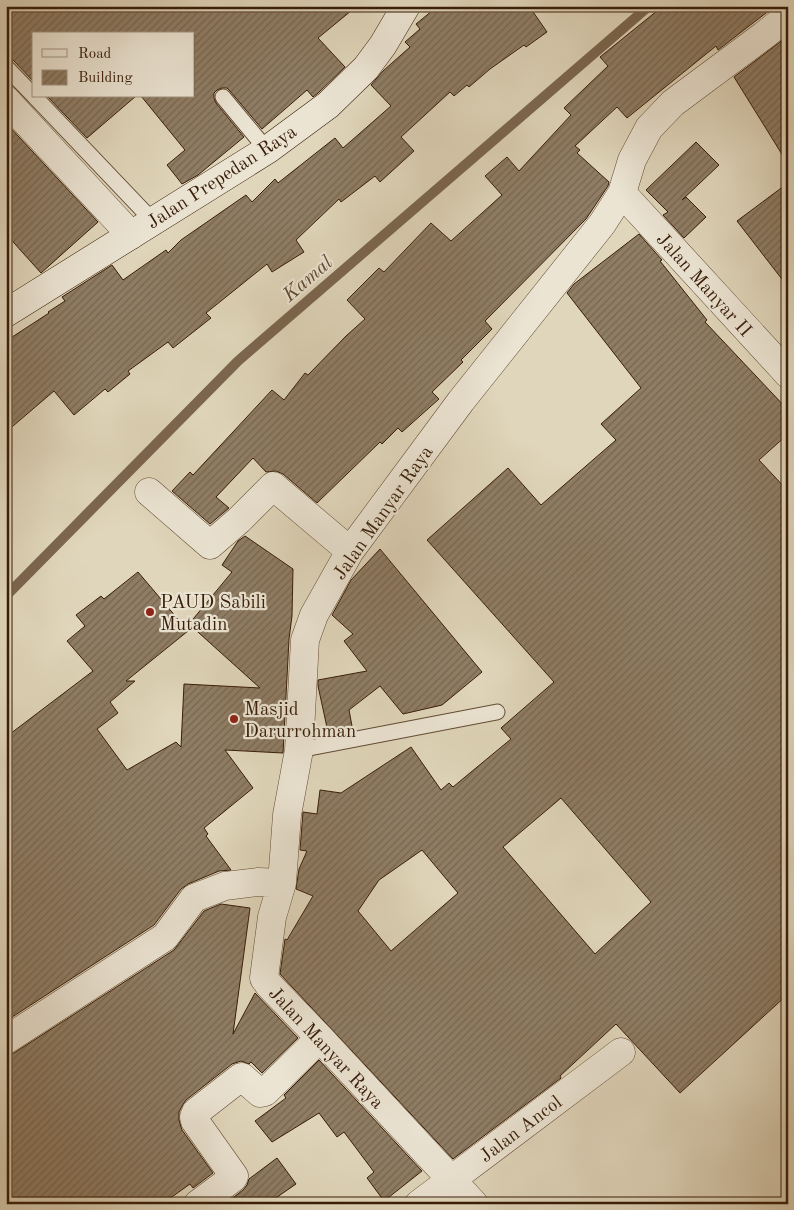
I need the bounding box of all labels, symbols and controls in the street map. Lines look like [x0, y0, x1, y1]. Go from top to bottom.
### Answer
legend [32, 32, 195, 98]
text: Road [78, 47, 112, 62]
text: Building [78, 71, 133, 86]
street label: Jalan Prepedan Raya [144, 122, 301, 234]
street label: Jalan Manyar II [652, 230, 754, 341]
water label: Kamal [279, 253, 337, 307]
street label: Jalan Manyar Raya [331, 442, 438, 584]
place label: PAUD Sabili Mutadin [160, 594, 266, 635]
marker: PAUD Sabili Mutadin [144, 606, 156, 618]
place label: Masjid Darurrohman [244, 701, 356, 742]
marker: Masjid Darurrohman [228, 713, 240, 725]
street label: Jalan Manyar Raya [264, 984, 387, 1114]
street label: Jalan Ancol [477, 1093, 566, 1167]

